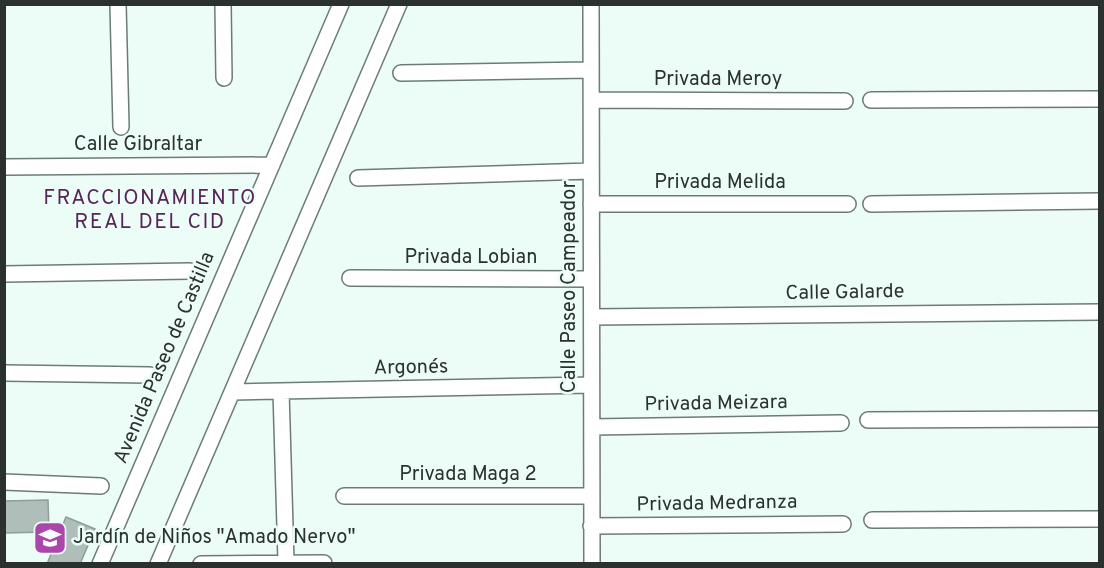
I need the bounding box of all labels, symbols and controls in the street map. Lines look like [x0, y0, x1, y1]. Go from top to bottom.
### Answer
street label: Privada Meroy [654, 67, 782, 93]
street label: Calle Gibraltar [74, 132, 202, 158]
street label: Privada Melida [654, 170, 786, 196]
street label: Calle Paseo Campeador [557, 181, 583, 393]
district label: FRACCIONAMIENTO REAL DEL CID [43, 185, 257, 236]
street label: Privada Lobian [404, 245, 538, 271]
street label: Avenida Paseo de Castilla [108, 248, 222, 468]
street label: Calle Galarde [785, 279, 905, 307]
street label: Argonés [373, 354, 449, 382]
street label: Privada Meizara [644, 390, 788, 418]
street label: Privada Maga 2 [399, 462, 537, 488]
street label: Privada Medranza [636, 490, 798, 518]
school or university icon: Jardín de Niños "Amado Nervo" [32, 520, 68, 556]
place label: Jardín de Niños "Amado Nervo" [73, 525, 356, 551]

